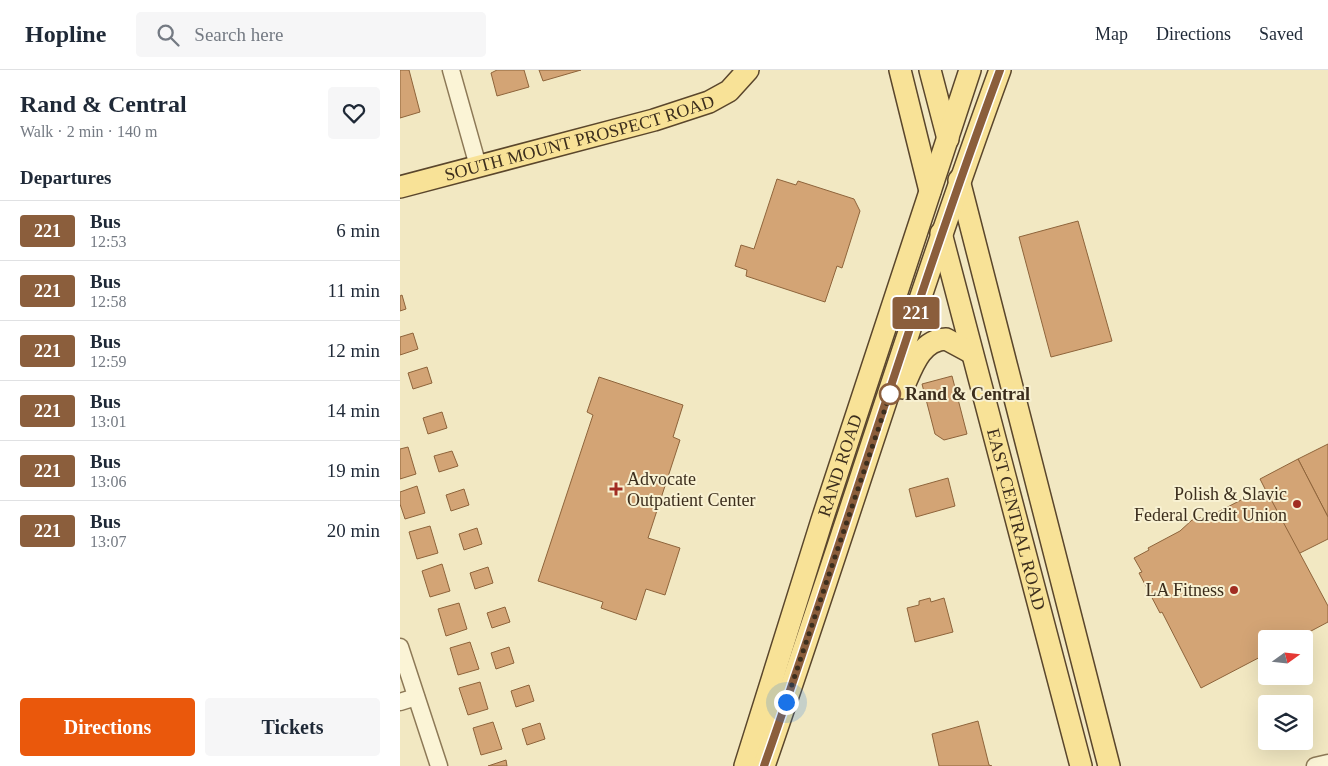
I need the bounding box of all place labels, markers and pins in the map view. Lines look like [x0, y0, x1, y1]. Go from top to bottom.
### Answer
marker: Rand & Central [879, 383, 901, 405]
place label: Rand & Central [905, 384, 1030, 404]
place label: Advocate Outpatient Center [627, 469, 755, 510]
marker: Advocate Outpatient Center [609, 482, 623, 496]
place label: Polish & Slavic Federal Credit Union [1134, 484, 1287, 525]
marker: Polish & Slavic Federal Credit Union [1291, 498, 1303, 510]
place label: LA Fitness [1145, 580, 1224, 600]
marker: LA Fitness [1228, 584, 1240, 596]

